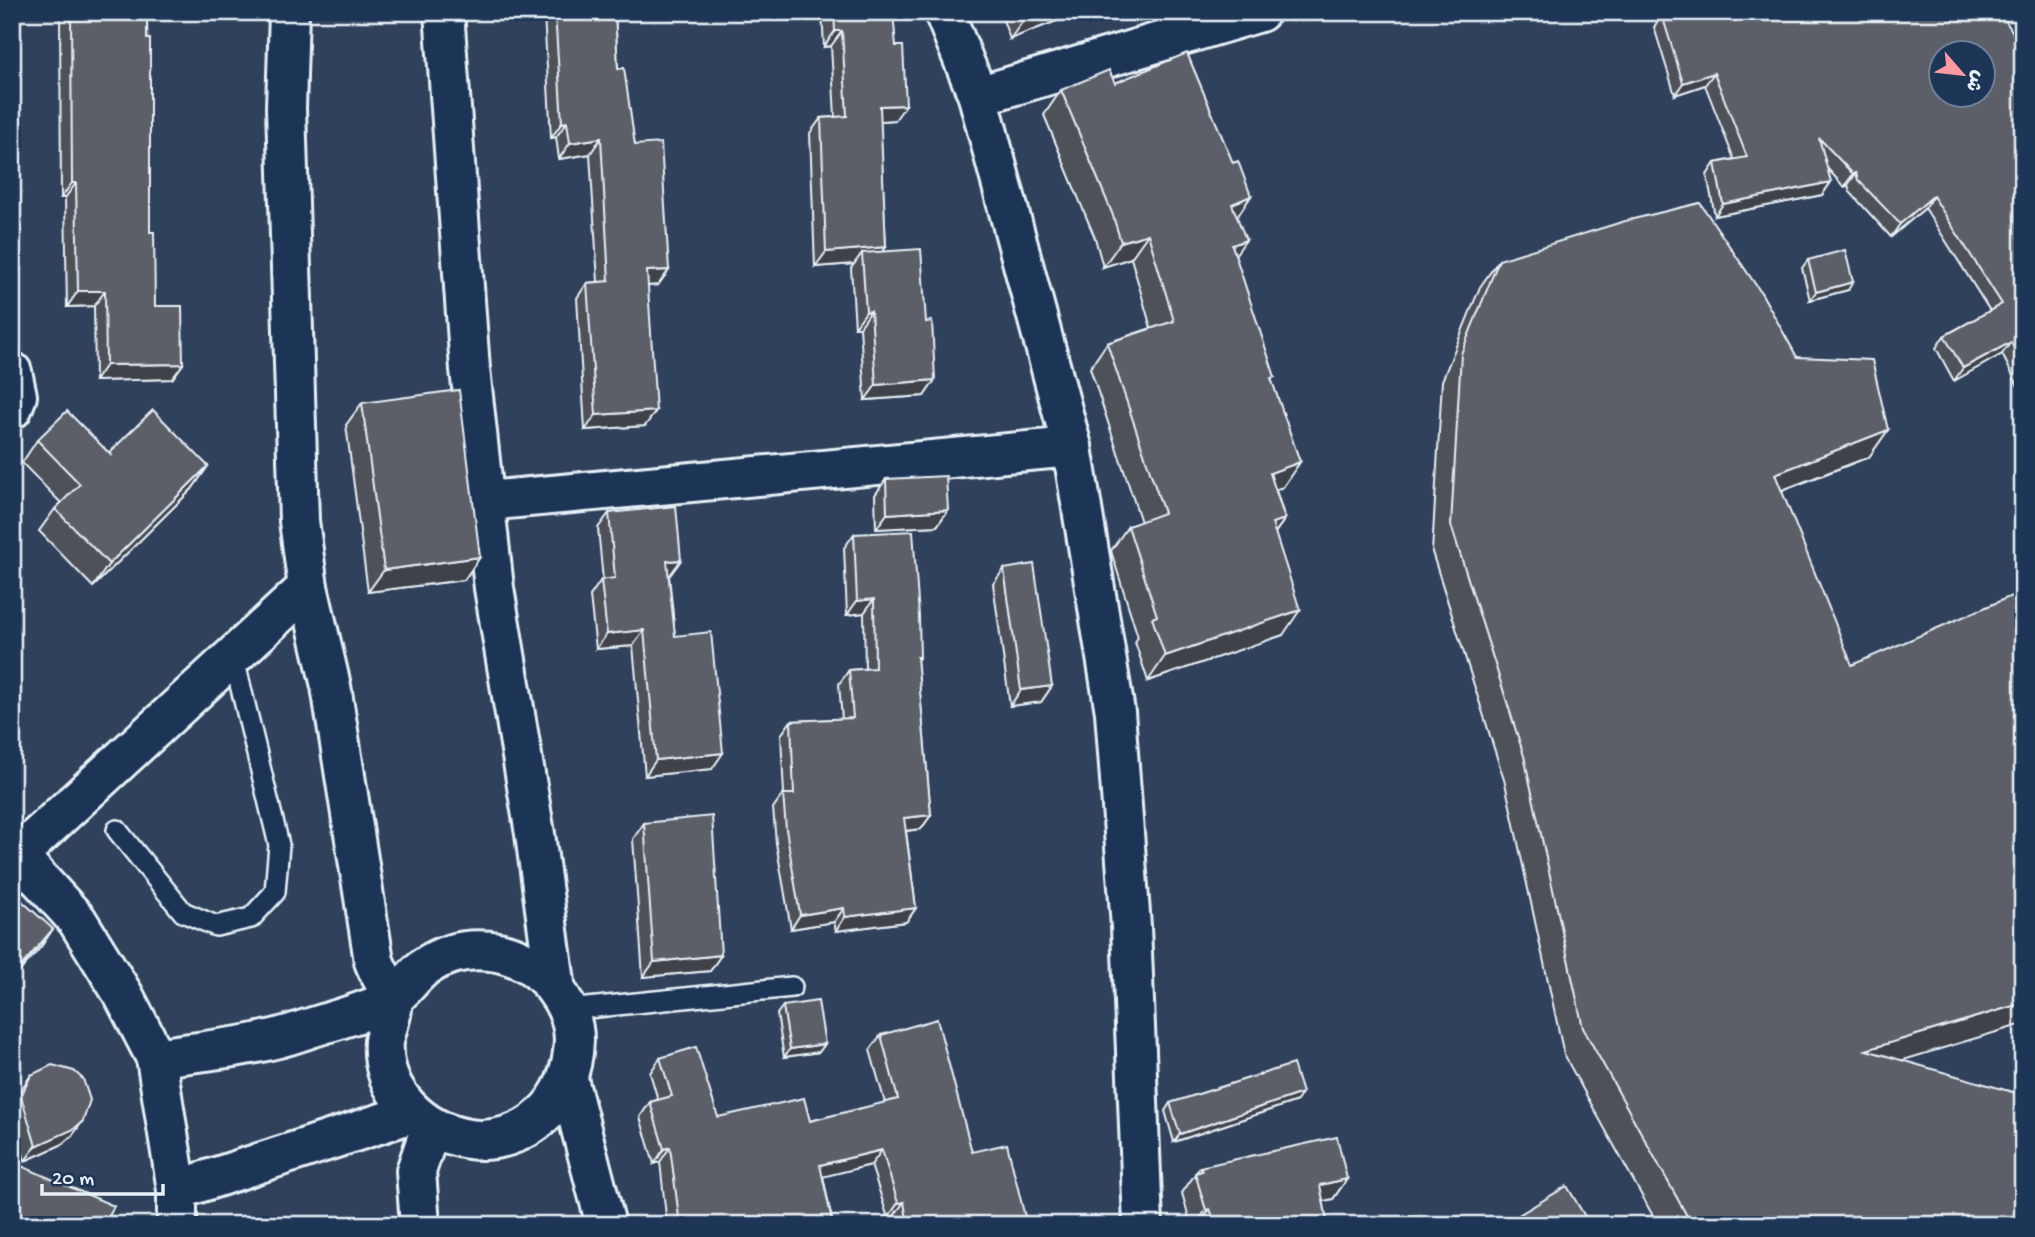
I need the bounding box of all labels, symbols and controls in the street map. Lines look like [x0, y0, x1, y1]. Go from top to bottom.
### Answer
north arrow [1926, 38, 1996, 108]
text: ش [1959, 66, 1989, 95]
scale bar [42, 1153, 163, 1197]
text: 20 m [52, 1168, 94, 1193]

